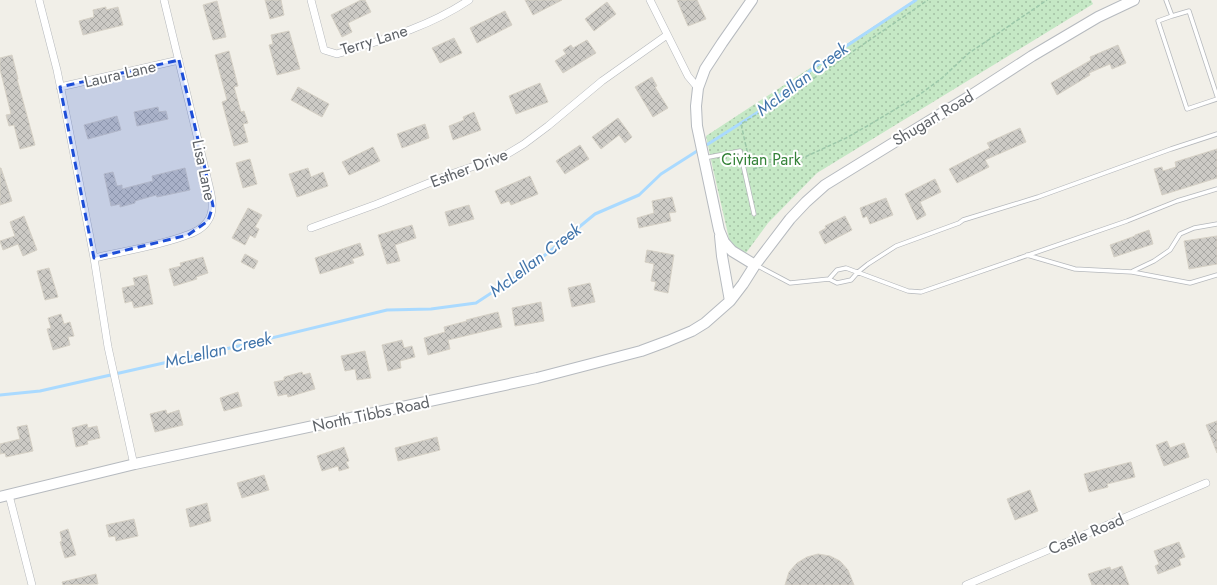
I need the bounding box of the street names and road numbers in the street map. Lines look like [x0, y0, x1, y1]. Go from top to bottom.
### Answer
street label: Terry Lane [338, 19, 410, 61]
street label: Laura Lane [82, 55, 158, 93]
street label: Shugart Road [888, 85, 978, 151]
street label: Lisa Lane [186, 137, 222, 203]
street label: Esther Drive [427, 143, 511, 193]
street label: North Tibbs Road [310, 390, 432, 438]
street label: Castle Road [1045, 508, 1127, 560]

